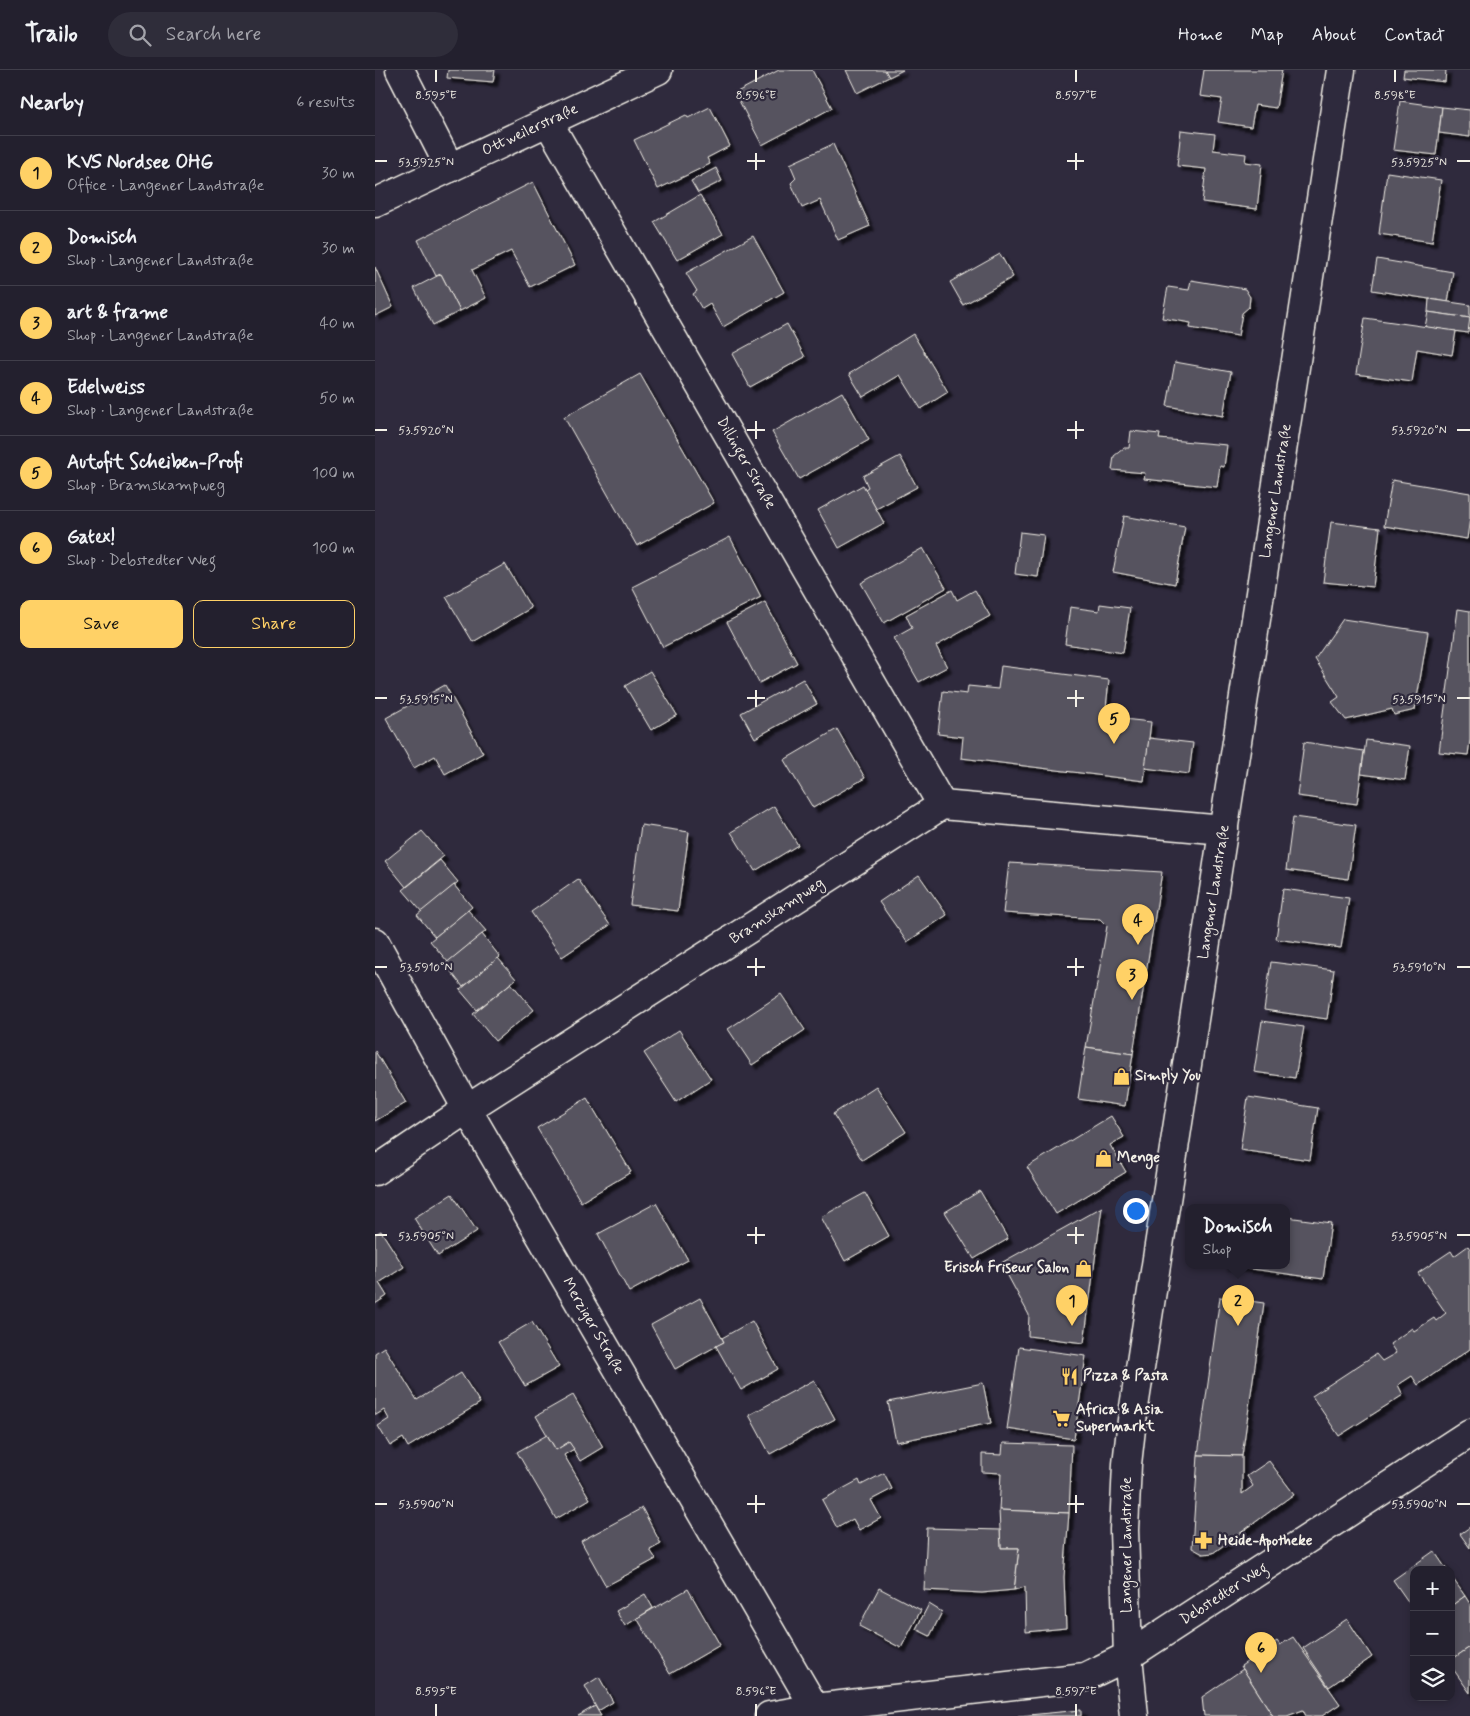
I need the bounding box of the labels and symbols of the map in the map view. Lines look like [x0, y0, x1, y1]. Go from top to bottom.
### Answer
text: 8.595°E [415, 88, 457, 104]
text: 8.596°E [736, 88, 776, 104]
text: 8.597°E [1055, 88, 1097, 104]
text: 8.598°E [1374, 88, 1416, 104]
street label: Ottweilerstraße [479, 99, 581, 161]
text: 53.5925°N [398, 155, 454, 171]
text: 53.5925°N [1391, 155, 1447, 171]
street label: Dillinger Straße [711, 413, 781, 513]
street label: Langener Landstraße [1255, 422, 1298, 560]
text: 53.5920°N [398, 423, 454, 439]
text: 53.5920°N [1391, 423, 1447, 439]
text: 53.5915°N [399, 692, 453, 708]
text: 53.5915°N [1392, 692, 1446, 708]
pin: 5 [1098, 703, 1130, 744]
street label: Langener Landstraße [1193, 823, 1236, 961]
street label: Bramskampweg [726, 873, 829, 950]
pin: 4 [1122, 904, 1154, 945]
pin: 3 [1116, 959, 1148, 1000]
text: 53.5910°N [400, 960, 452, 976]
text: 53.5910°N [1393, 960, 1445, 976]
shop icon: Simply You [1111, 1066, 1131, 1086]
place label: Simply You [1135, 1066, 1201, 1086]
shop icon: Menge [1093, 1148, 1113, 1168]
place label: Menge [1117, 1148, 1160, 1170]
your location [1123, 1198, 1149, 1224]
text: 53.5905°N [398, 1229, 454, 1245]
text: 53.5905°N [1391, 1229, 1447, 1245]
place label: Erisch Friseur Salon [944, 1258, 1069, 1278]
shop icon: Erisch Friseur Salon [1073, 1258, 1093, 1278]
street label: Merziger Straße [557, 1274, 629, 1378]
pin: 1 [1056, 1285, 1088, 1326]
pin: 2 [1222, 1285, 1254, 1326]
restaurant icon: Pizza & Pasta [1059, 1366, 1079, 1386]
place label: Pizza & Pasta [1083, 1366, 1169, 1386]
place label: Africa & Asia Supermarkt [1076, 1400, 1164, 1437]
supermarket icon: Africa & Asia Supermarkt [1052, 1409, 1072, 1429]
street label: Langener Landstraße [1117, 1477, 1138, 1613]
text: 53.5900°N [398, 1497, 454, 1513]
text: 53.5900°N [1391, 1497, 1447, 1513]
pharmacy icon: Heide-Apotheke [1194, 1531, 1214, 1551]
place label: Heide-Apotheke [1218, 1531, 1313, 1552]
street label: Debstedter Weg [1176, 1558, 1272, 1631]
pin: 6 [1245, 1632, 1277, 1673]
text: 8.595°E [415, 1684, 457, 1700]
text: 8.596°E [736, 1684, 776, 1700]
text: 8.597°E [1055, 1684, 1097, 1700]

